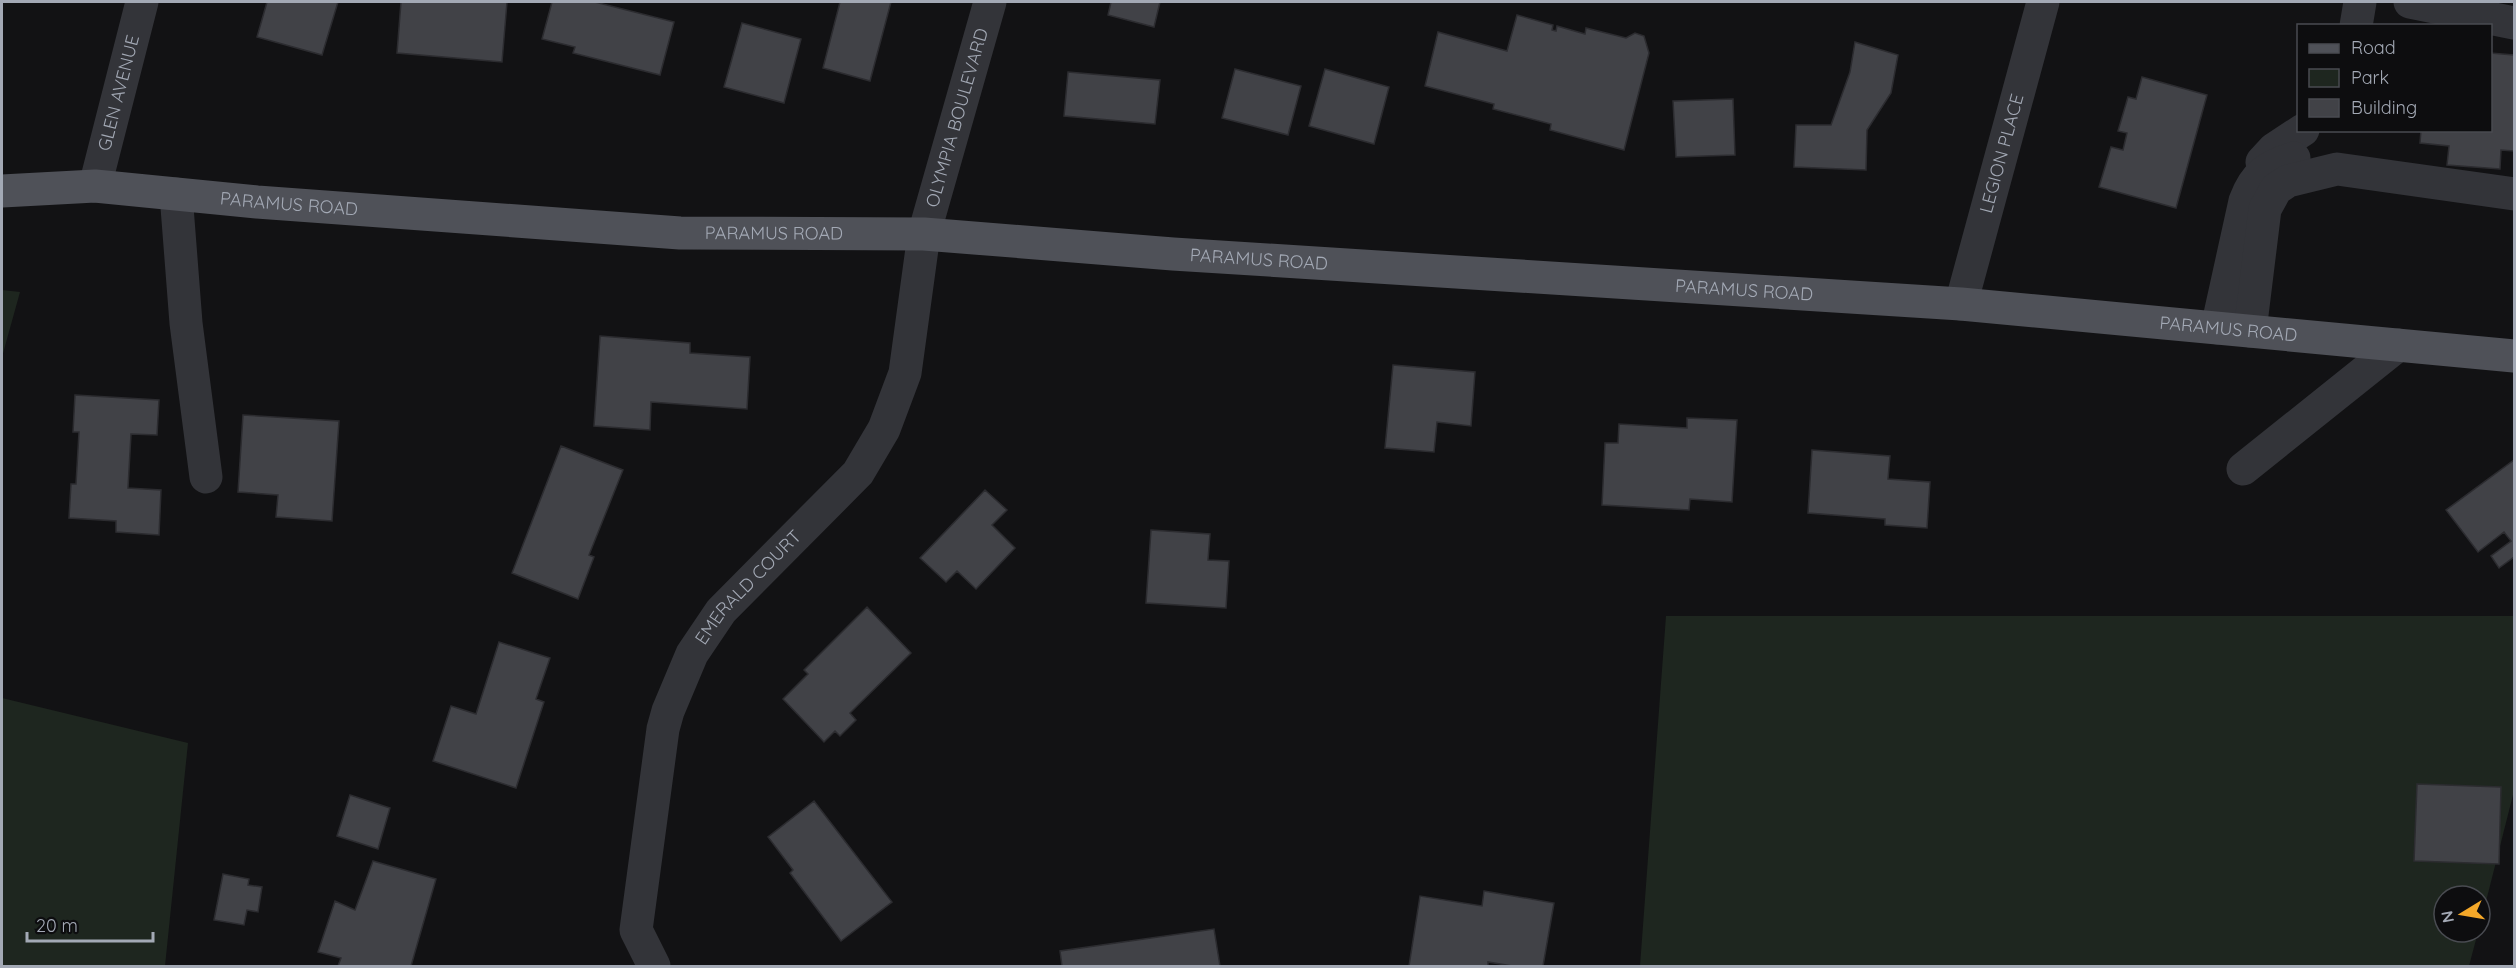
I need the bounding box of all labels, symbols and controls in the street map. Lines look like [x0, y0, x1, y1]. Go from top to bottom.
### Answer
legend [2297, 24, 2492, 132]
street label: OLYMPIA BOULEVARD [920, 25, 993, 210]
street label: GLEN AVENUE [92, 32, 144, 153]
text: Road [2351, 36, 2396, 59]
text: Park [2351, 66, 2389, 89]
street label: LEGION PLACE [1974, 91, 2029, 215]
text: Building [2351, 96, 2417, 119]
street label: PARAMUS ROAD [219, 186, 359, 220]
street label: PARAMUS ROAD [705, 221, 843, 245]
street label: PARAMUS ROAD [1189, 243, 1329, 275]
street label: PARAMUS ROAD [1674, 274, 1814, 306]
street label: PARAMUS ROAD [2159, 311, 2298, 347]
street label: EMERALD COURT [690, 525, 806, 649]
north arrow [2432, 884, 2492, 944]
scale bar [27, 905, 153, 943]
text: N [2436, 909, 2458, 925]
text: 20 m [36, 914, 78, 937]

